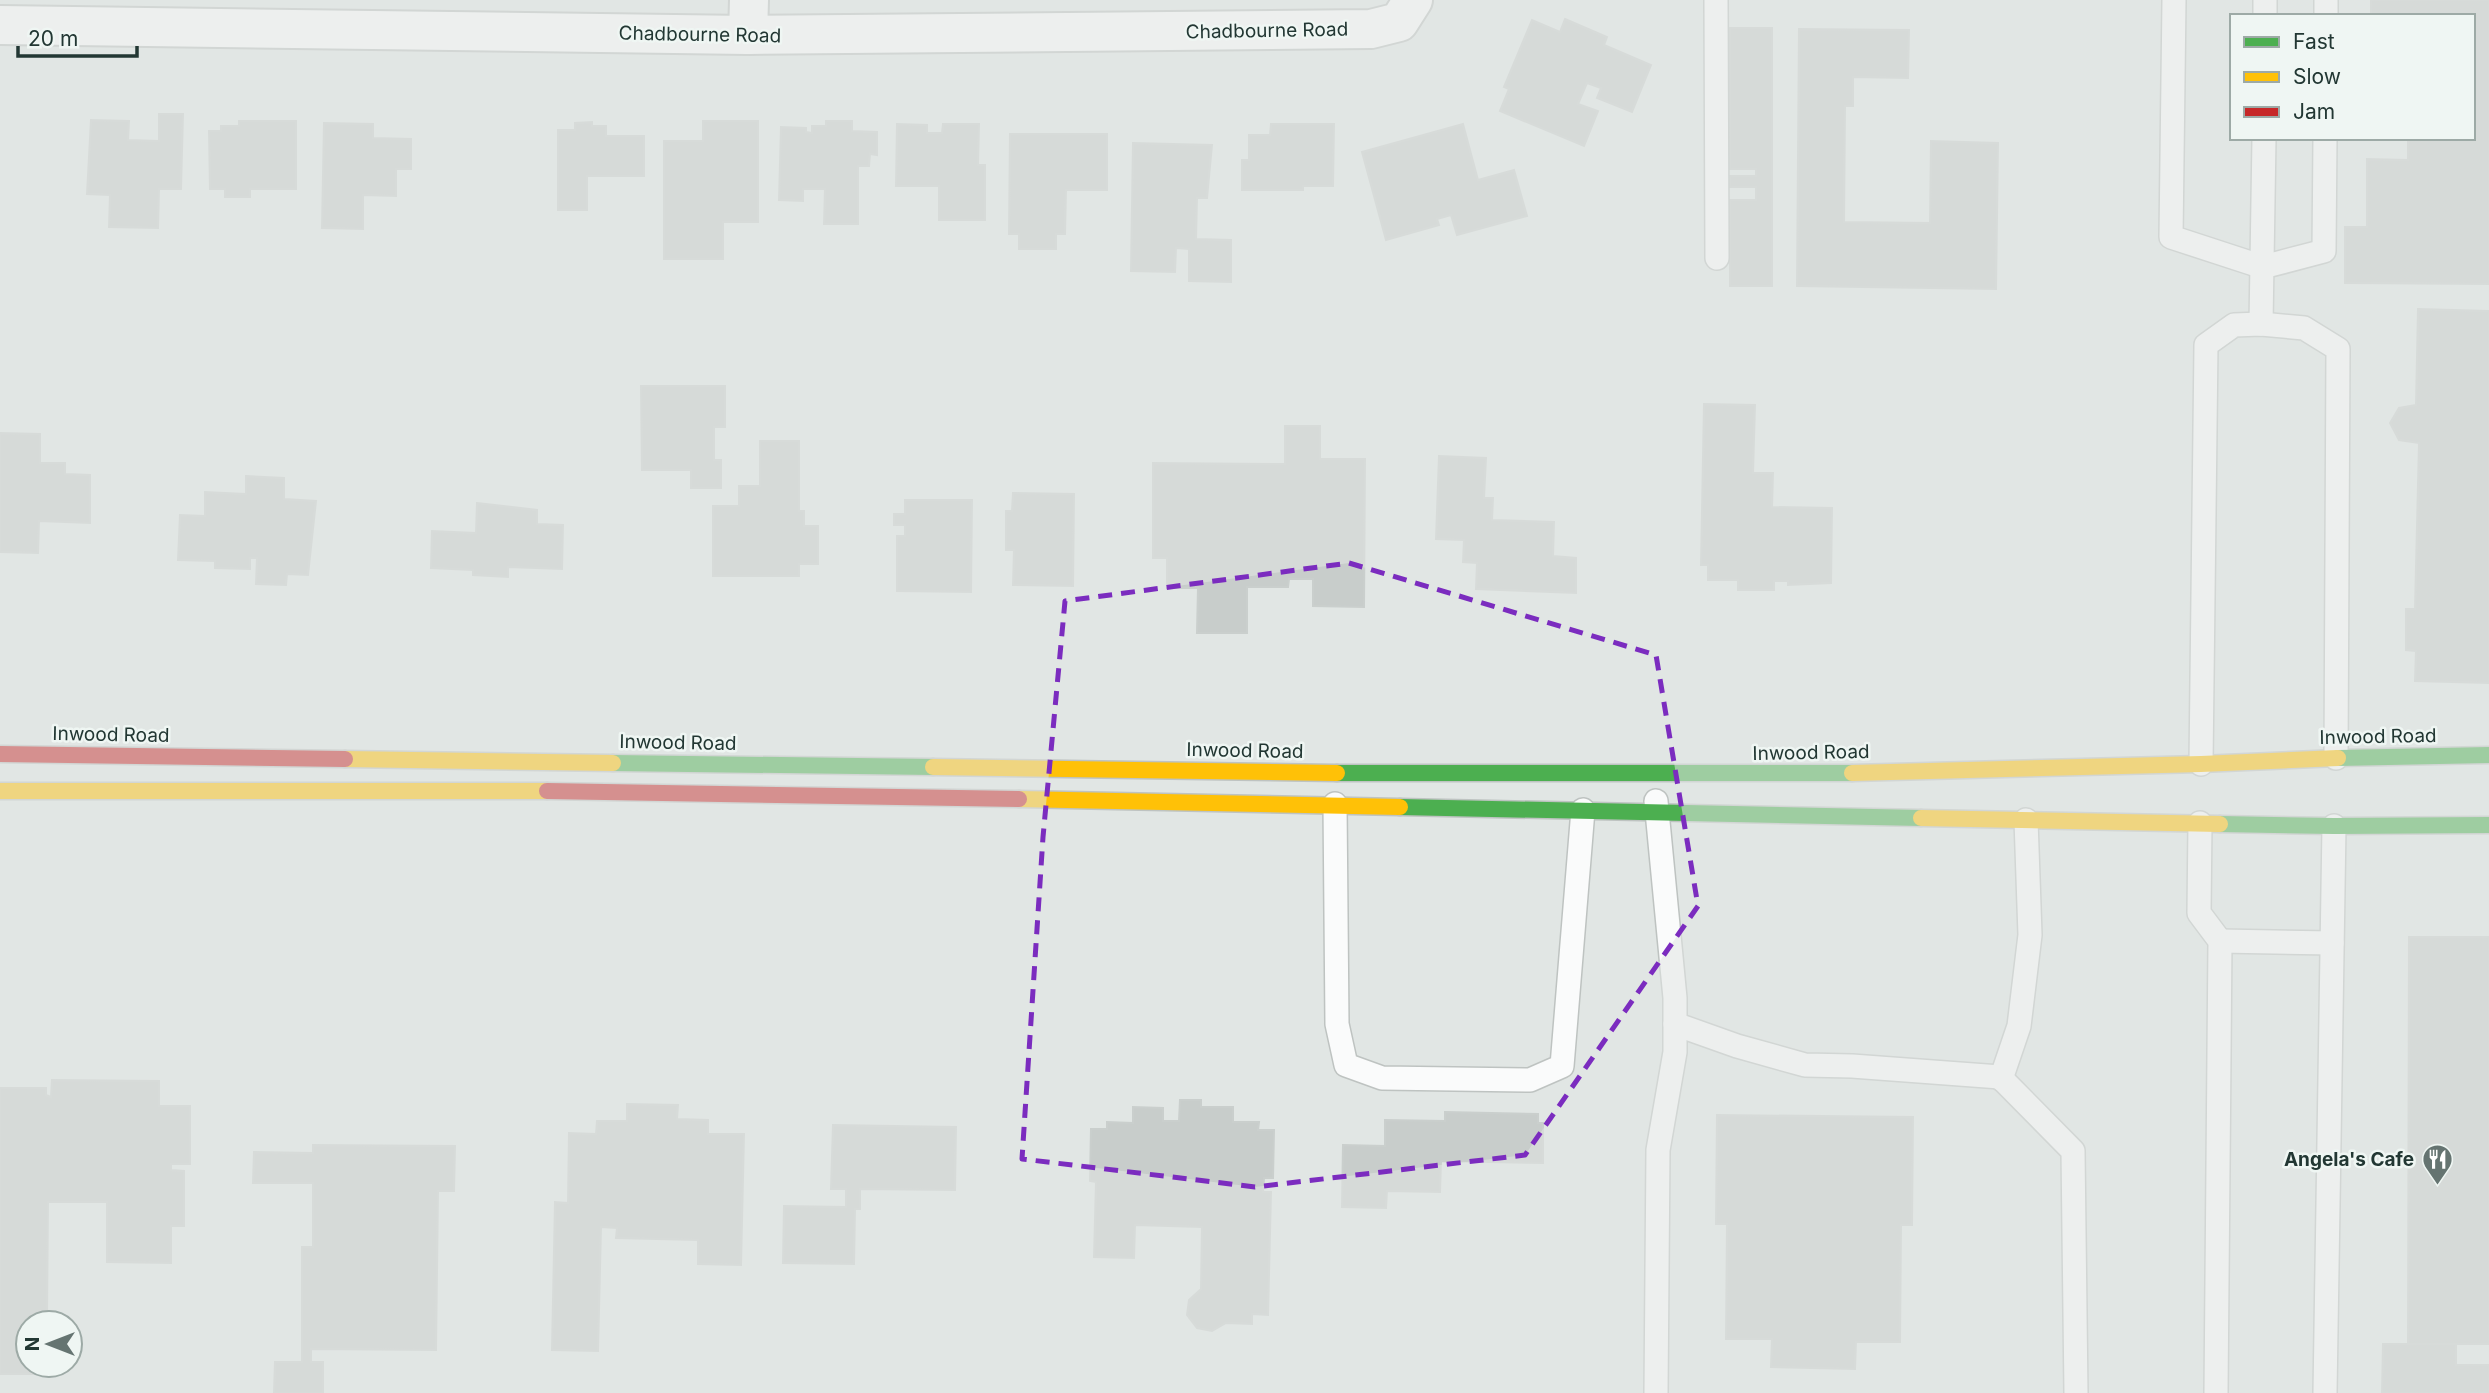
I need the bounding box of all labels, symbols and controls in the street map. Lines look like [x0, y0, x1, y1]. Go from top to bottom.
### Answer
scale bar [18, 14, 136, 58]
legend [2230, 14, 2475, 140]
street label: Chadbourne Road [1186, 18, 1349, 43]
street label: Chadbourne Road [618, 22, 781, 47]
text: 20 m [28, 26, 78, 51]
text: Fast [2293, 29, 2335, 54]
text: Slow [2293, 64, 2341, 89]
text: Jam [2293, 99, 2335, 124]
street label: Inwood Road [52, 722, 170, 747]
street label: Inwood Road [2319, 724, 2437, 749]
street label: Inwood Road [619, 730, 737, 755]
street label: Inwood Road [1186, 738, 1304, 763]
street label: Inwood Road [1752, 740, 1870, 765]
restaurant icon: Angela's Cafe [2420, 1142, 2454, 1186]
place label: Angela's Cafe [2284, 1148, 2414, 1171]
north arrow [14, 1309, 84, 1379]
text: N [21, 1337, 44, 1351]

